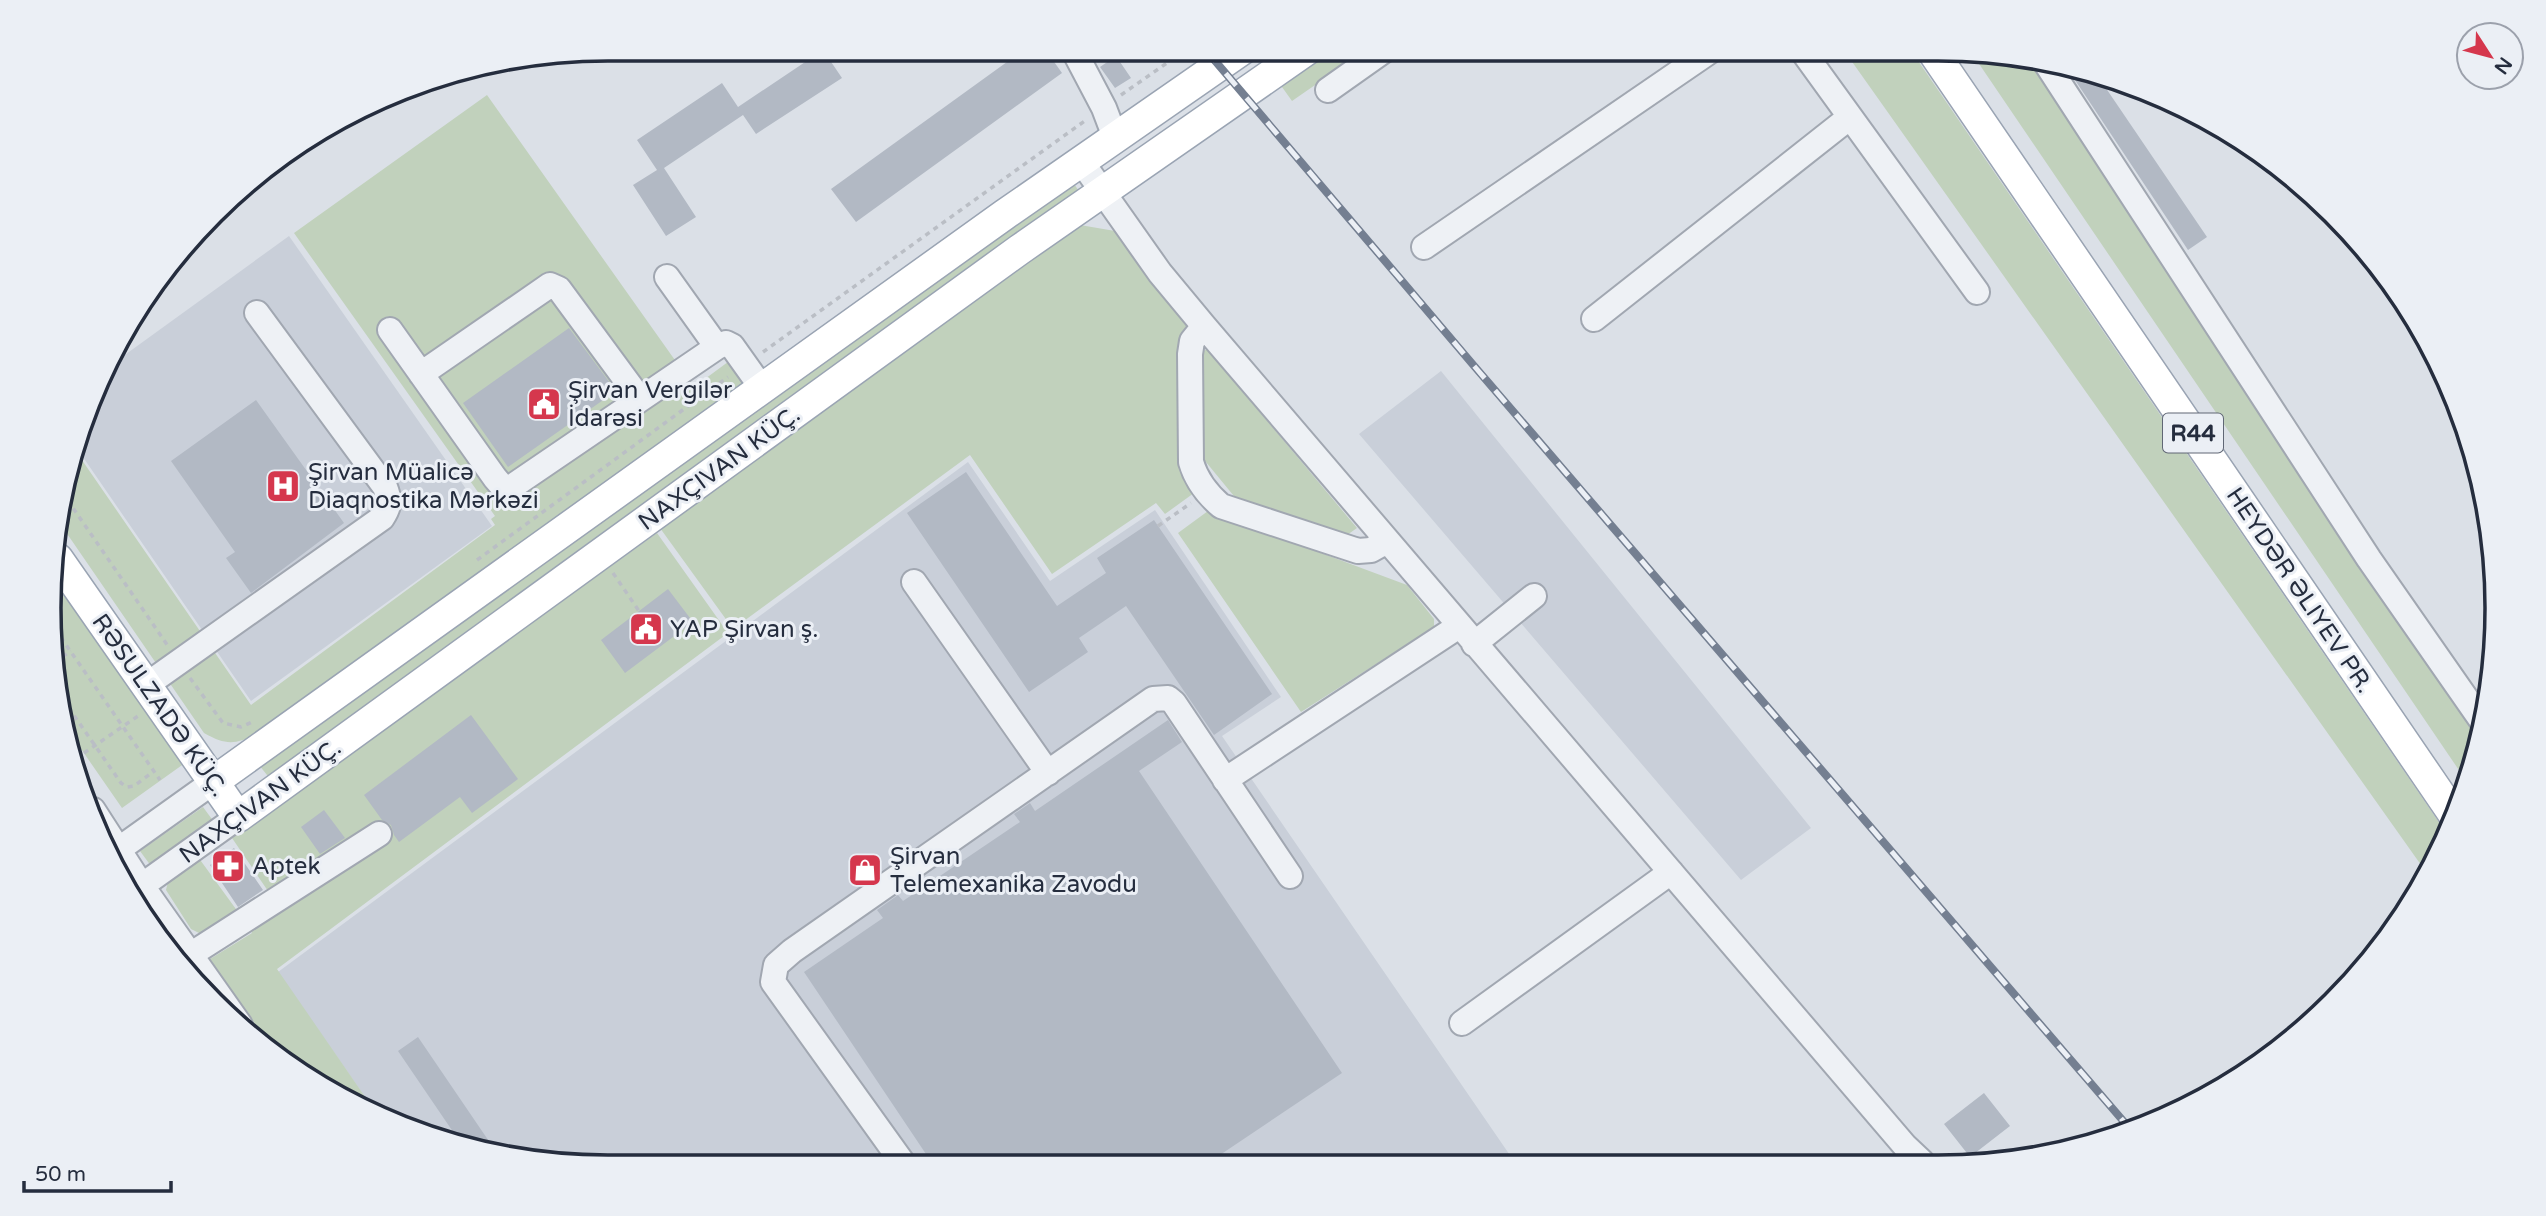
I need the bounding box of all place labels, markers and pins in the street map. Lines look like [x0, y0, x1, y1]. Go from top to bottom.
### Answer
place label: Şirvan Vergilər İdarəsi [568, 376, 733, 433]
public building icon: Şirvan Vergilər İdarəsi [525, 385, 563, 423]
place label: Şirvan Müalicə Diaqnostika Mərkəzi [308, 458, 539, 515]
hospital icon: Şirvan Müalicə Diaqnostika Mərkəzi [264, 467, 302, 505]
public building icon: YAP Şirvan ş. [627, 610, 665, 648]
place label: YAP Şirvan ş. [670, 615, 819, 644]
place label: Şirvan Telemexanika Zavodu [890, 842, 1137, 899]
pharmacy icon: Aptek [209, 847, 247, 885]
shop icon: Şirvan Telemexanika Zavodu [846, 851, 884, 889]
place label: Aptek [252, 852, 320, 881]

